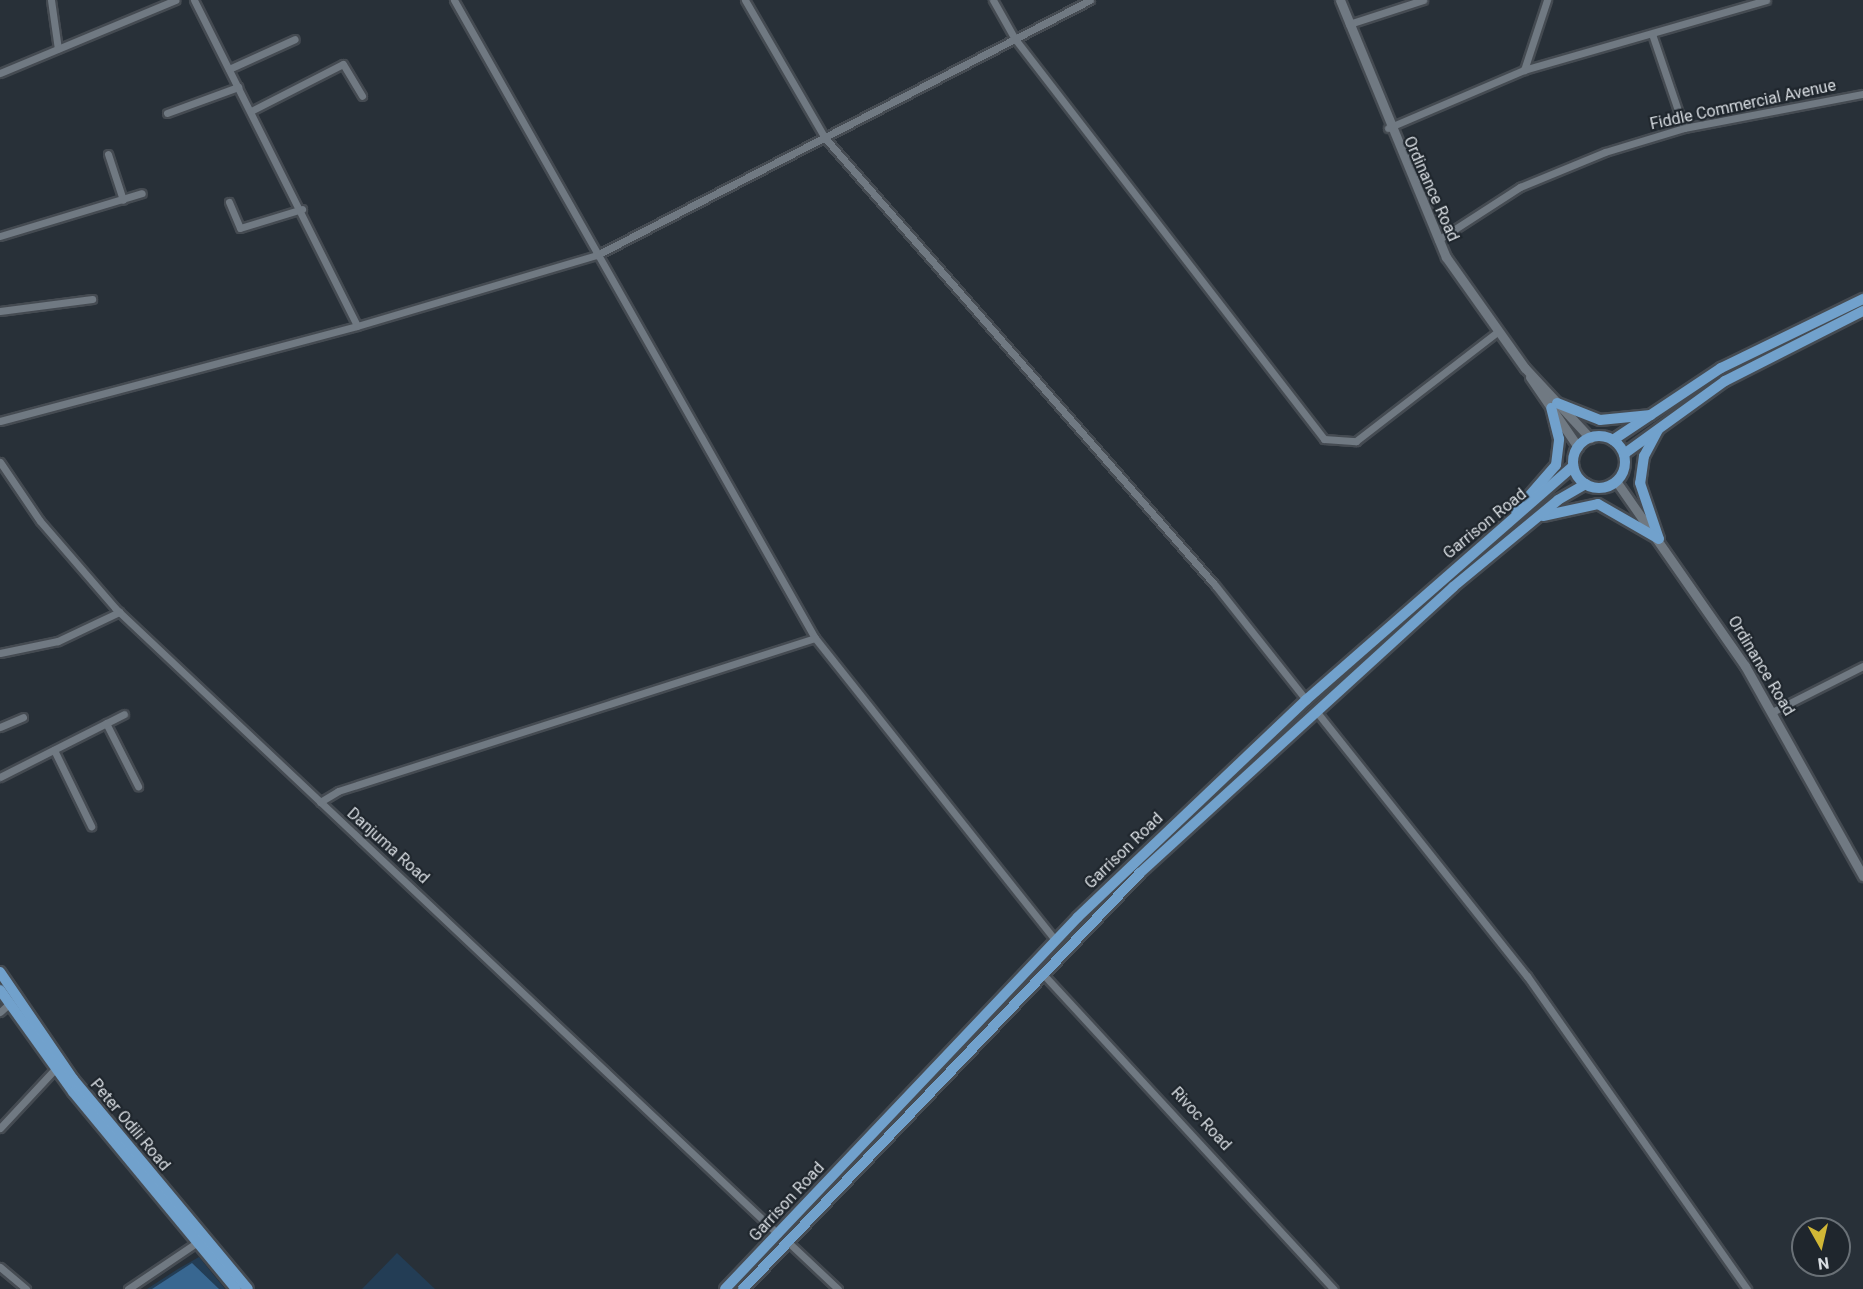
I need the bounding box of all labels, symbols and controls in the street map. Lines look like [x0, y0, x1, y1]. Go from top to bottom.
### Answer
street label: Fiddle Commercial Avenue [1648, 76, 1838, 134]
street label: Ordinance Road [1399, 133, 1463, 245]
street label: Garrison Road [1440, 485, 1530, 563]
street label: Ordinance Road [1724, 613, 1798, 719]
street label: Danjuma Road [343, 804, 433, 888]
street label: Garrison Road [1081, 809, 1167, 893]
street label: Peter Odili Road [86, 1075, 174, 1175]
street label: Rivoc Road [1167, 1083, 1235, 1155]
street label: Garrison Road [745, 1158, 829, 1246]
north arrow [1791, 1217, 1851, 1277]
text: N [1816, 1253, 1830, 1274]

